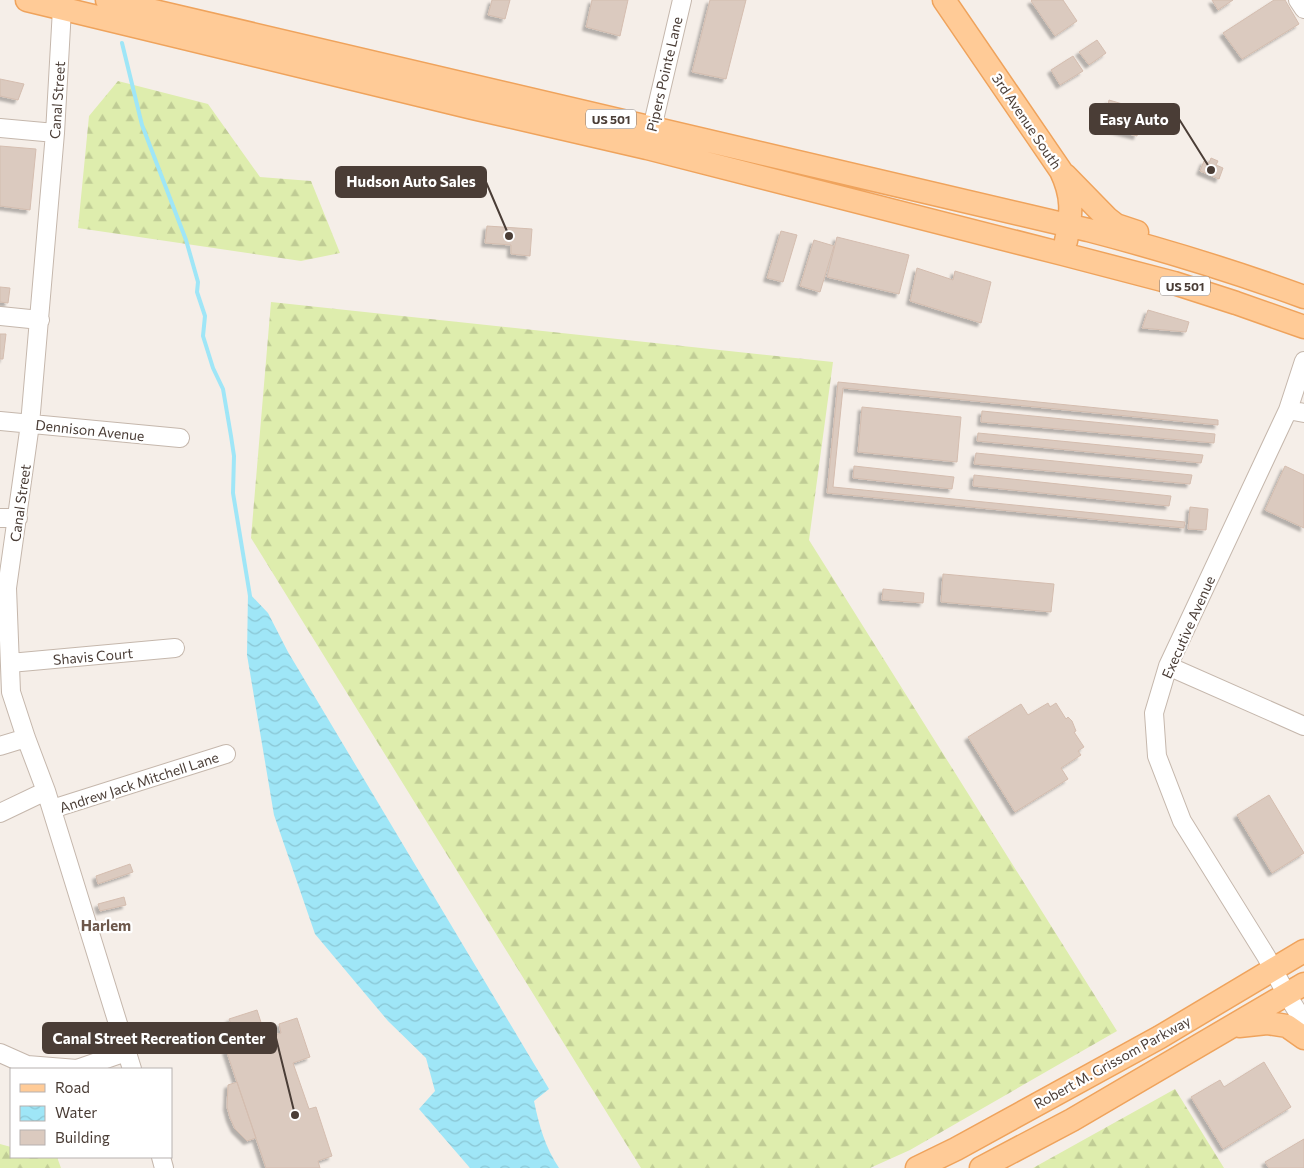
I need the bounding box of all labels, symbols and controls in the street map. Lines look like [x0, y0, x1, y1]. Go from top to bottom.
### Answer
street label: Pipers Pointe Lane [643, 15, 685, 133]
street label: Canal Street [46, 60, 68, 140]
street label: 3rd Avenue South [989, 70, 1065, 172]
callout: Easy Auto [1090, 104, 1179, 134]
road number: US 501 [586, 110, 636, 128]
text: Easy Auto [1099, 110, 1169, 128]
callout: Hudson Auto Sales [336, 167, 486, 197]
text: Hudson Auto Sales [346, 172, 476, 190]
road number: US 501 [1160, 276, 1210, 296]
street label: Dennison Avenue [35, 416, 145, 444]
street label: Canal Street [6, 463, 34, 543]
street label: Executive Avenue [1158, 573, 1218, 681]
street label: Shavis Court [52, 644, 134, 668]
street label: Andrew Jack Mitchell Lane [57, 748, 221, 816]
district label: Harlem [81, 916, 131, 934]
street label: Robert M. Grissom Parkway [1031, 1012, 1193, 1112]
callout: Canal Street Recreation Center [43, 1023, 276, 1053]
text: Canal Street Recreation Center [53, 1029, 265, 1047]
legend [10, 1068, 172, 1158]
text: Road [55, 1078, 90, 1096]
text: Water [55, 1103, 97, 1121]
text: Building [55, 1128, 110, 1146]

